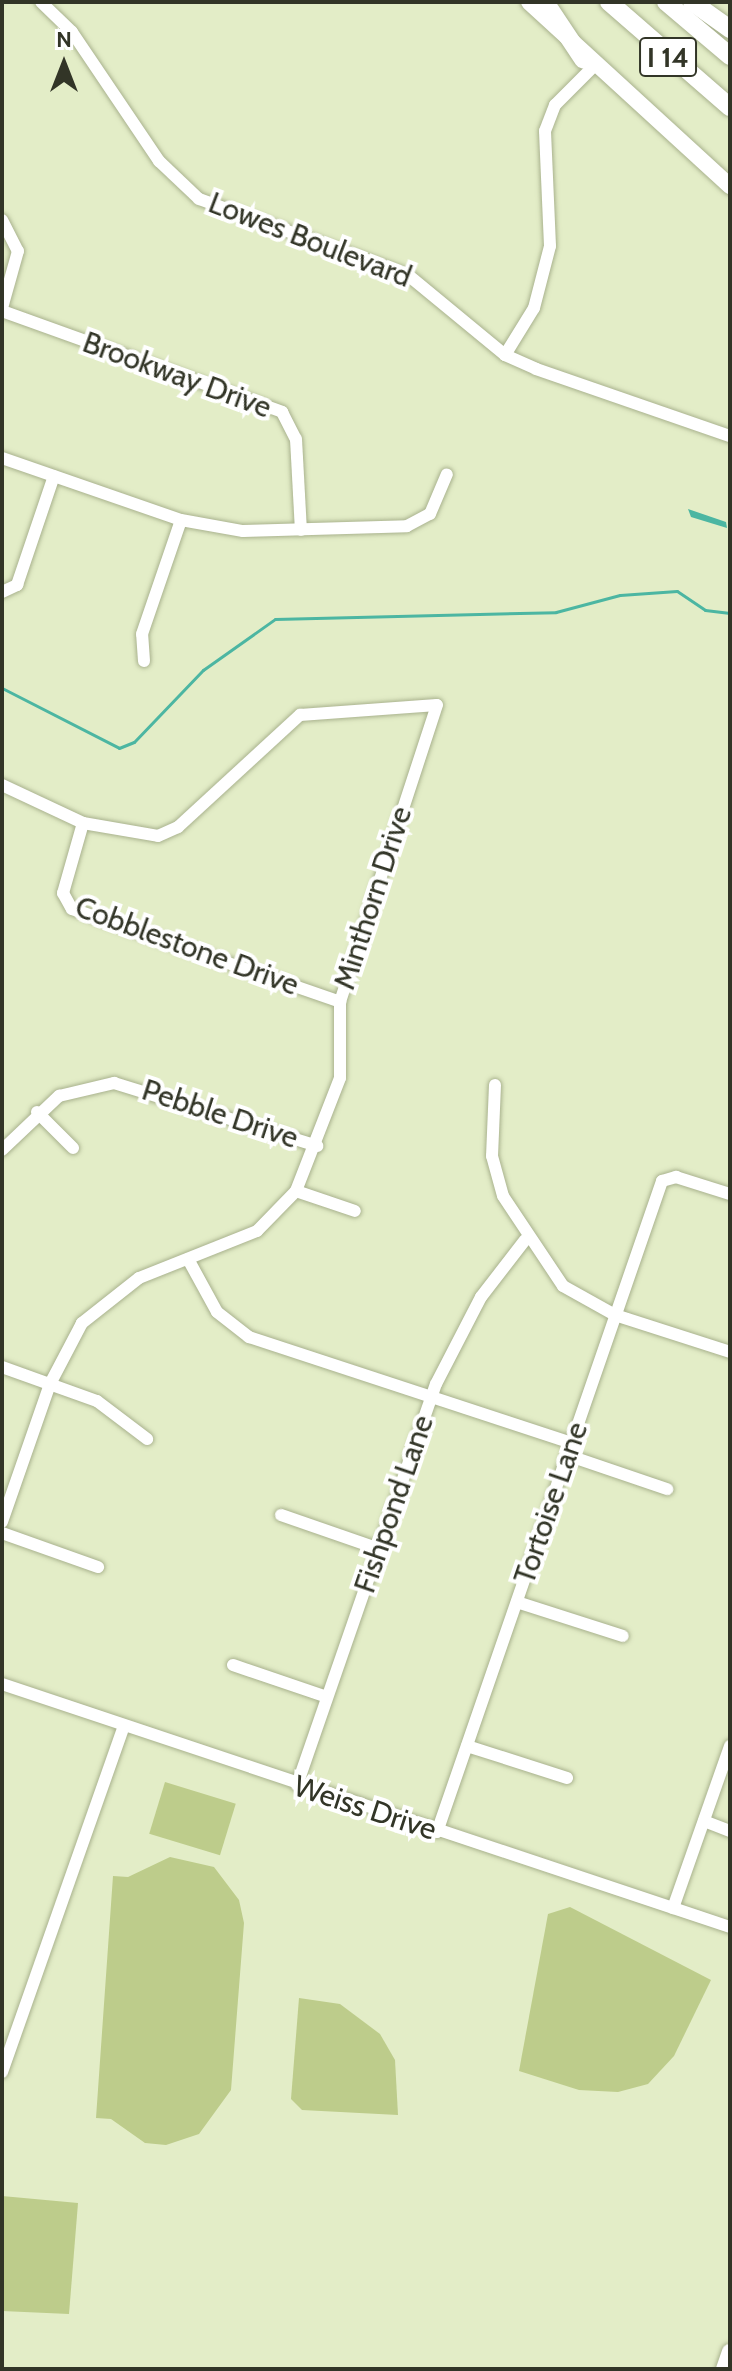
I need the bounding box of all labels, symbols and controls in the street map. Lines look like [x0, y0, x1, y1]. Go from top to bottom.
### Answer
north arrow [24, 24, 104, 104]
text: N [56, 26, 72, 53]
road number: I 14 [638, 33, 698, 81]
street label: Lowes Boulevard [204, 185, 416, 295]
street label: Brookway Drive [78, 324, 276, 426]
street label: Minthorn Drive [327, 802, 419, 994]
street label: Cobblestone Drive [70, 889, 304, 1003]
street label: Pebble Drive [138, 1072, 302, 1156]
street label: Fishpond Lane [347, 1410, 441, 1598]
street label: Tortoise Lane [507, 1417, 595, 1589]
street label: Weiss Drive [289, 1768, 441, 1848]

